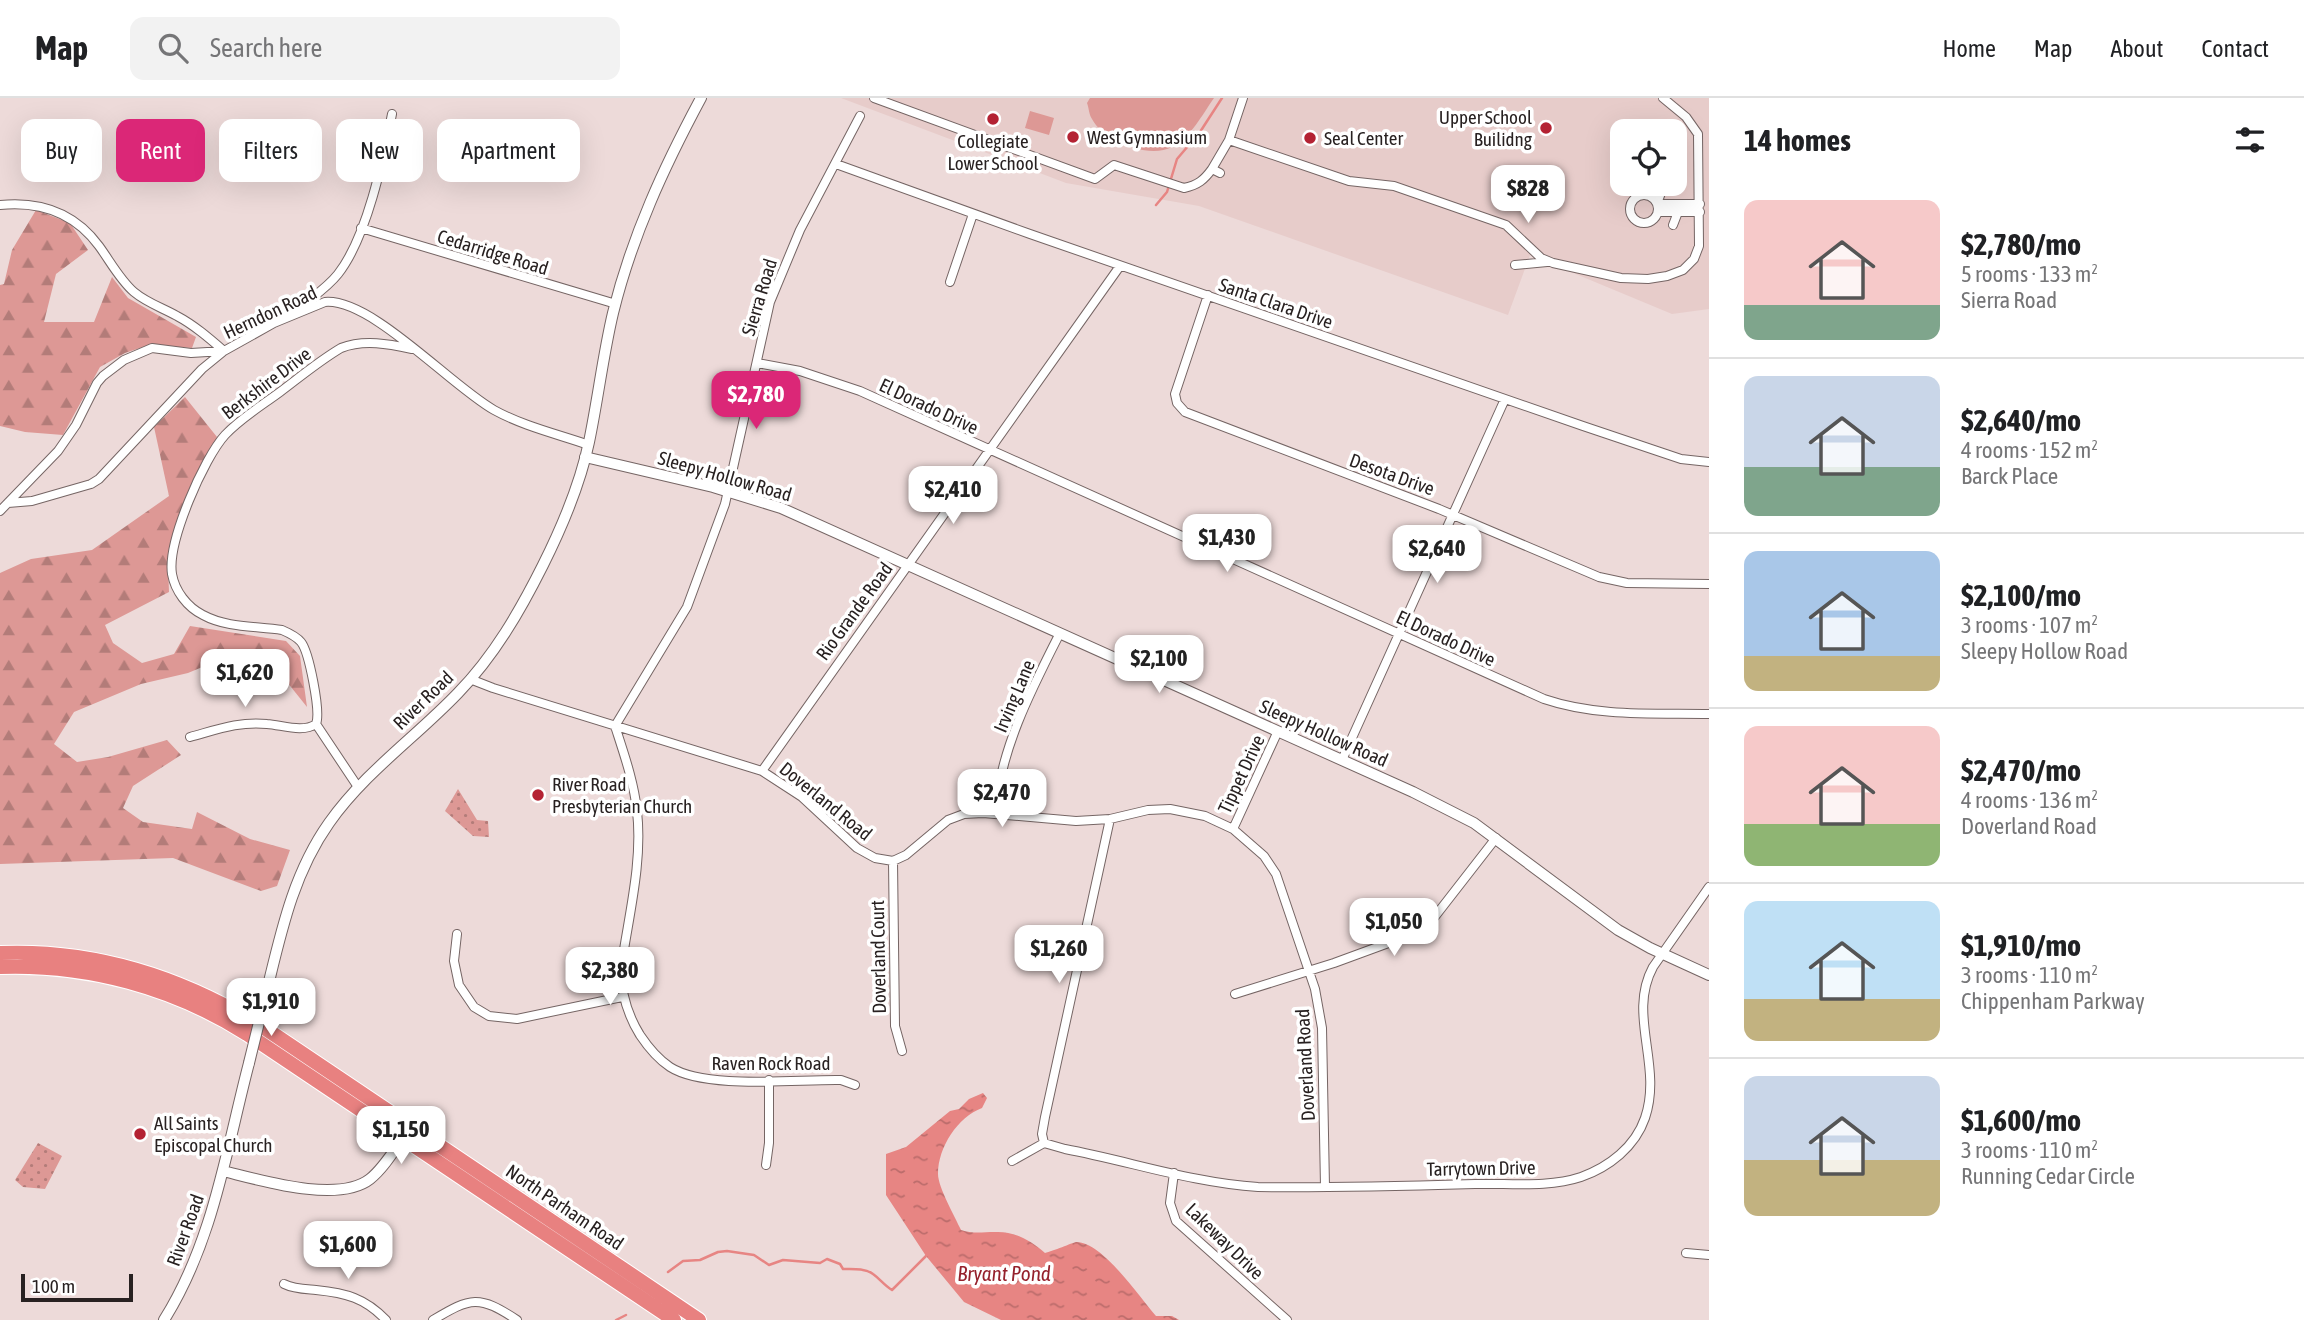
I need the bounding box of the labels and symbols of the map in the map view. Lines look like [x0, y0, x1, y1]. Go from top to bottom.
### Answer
place label: Upper School Builidng [1439, 106, 1533, 150]
marker: Collegiate Lower School [985, 111, 1001, 127]
marker: Upper School Builidng [1538, 120, 1554, 136]
place label: West Gymnasium [1087, 126, 1207, 148]
place label: Seal Center [1324, 127, 1403, 149]
marker: West Gymnasium [1065, 129, 1081, 145]
place label: Collegiate Lower School [947, 130, 1039, 174]
marker: Seal Center [1302, 130, 1318, 146]
pin: $828 [1487, 166, 1569, 225]
street label: Cedarridge Road [435, 225, 551, 279]
street label: Sierra Road [737, 256, 781, 338]
street label: Santa Clara Drive [1216, 273, 1336, 333]
street label: Herndon Road [220, 281, 320, 343]
street label: Berkshire Drive [217, 342, 315, 424]
pin: $2,780 [699, 372, 813, 431]
street label: El Dorado Drive [876, 373, 982, 439]
street label: Sleepy Hollow Road [656, 446, 794, 506]
street label: Desota Drive [1347, 448, 1437, 500]
pin: $2,410 [896, 466, 1010, 526]
pin: $1,430 [1170, 514, 1284, 574]
pin: $2,640 [1380, 526, 1494, 585]
street label: Rio Grande Road [811, 558, 897, 664]
street label: El Dorado Drive [1393, 605, 1499, 671]
pin: $2,100 [1102, 636, 1216, 695]
pin: $1,620 [188, 650, 302, 709]
street label: Irving Lane [989, 656, 1039, 736]
street label: River Road [389, 666, 457, 734]
street label: Sleepy Hollow Road [1256, 695, 1392, 771]
street label: Tippet Drive [1213, 731, 1269, 817]
street label: Doverland Road [775, 757, 877, 845]
pin: $2,470 [945, 770, 1059, 829]
place label: River Road Presbyterian Church [552, 773, 692, 817]
marker: River Road Presbyterian Church [530, 787, 546, 803]
pin: $1,050 [1337, 898, 1451, 958]
street label: Doverland Court [866, 900, 890, 1014]
pin: $1,260 [1002, 926, 1116, 985]
pin: $2,380 [553, 948, 667, 1007]
pin: $1,910 [214, 978, 328, 1038]
street label: Doverland Road [1291, 1008, 1319, 1122]
street label: Raven Rock Road [711, 1052, 831, 1074]
pin: $1,150 [344, 1107, 458, 1166]
place label: All Saints Episcopal Church [154, 1112, 272, 1156]
marker: All Saints Episcopal Church [132, 1126, 148, 1142]
street label: Tarrytown Drive [1426, 1156, 1536, 1180]
street label: North Parham Road [502, 1160, 628, 1254]
street label: River Road [162, 1191, 208, 1269]
street label: Lakeway Drive [1181, 1198, 1269, 1284]
pin: $1,600 [291, 1222, 405, 1281]
water label: Bryant Pond [957, 1261, 1051, 1285]
scale bar [21, 1271, 133, 1303]

